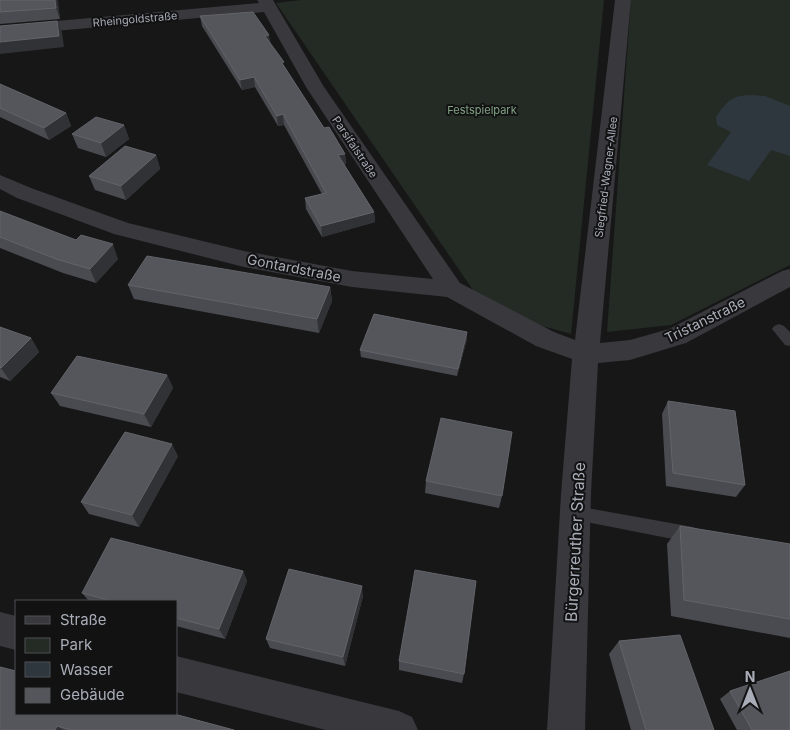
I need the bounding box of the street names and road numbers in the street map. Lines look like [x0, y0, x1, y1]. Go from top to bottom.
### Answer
street label: Rheingoldstraße [92, 8, 178, 30]
street label: Parsifalstraße [329, 113, 381, 181]
street label: Siegfried-Wagner-Allee [592, 116, 620, 238]
street label: Gontardstraße [246, 250, 342, 285]
street label: Tristanstraße [662, 293, 748, 346]
street label: Bürgerreuther Straße [561, 462, 589, 622]

